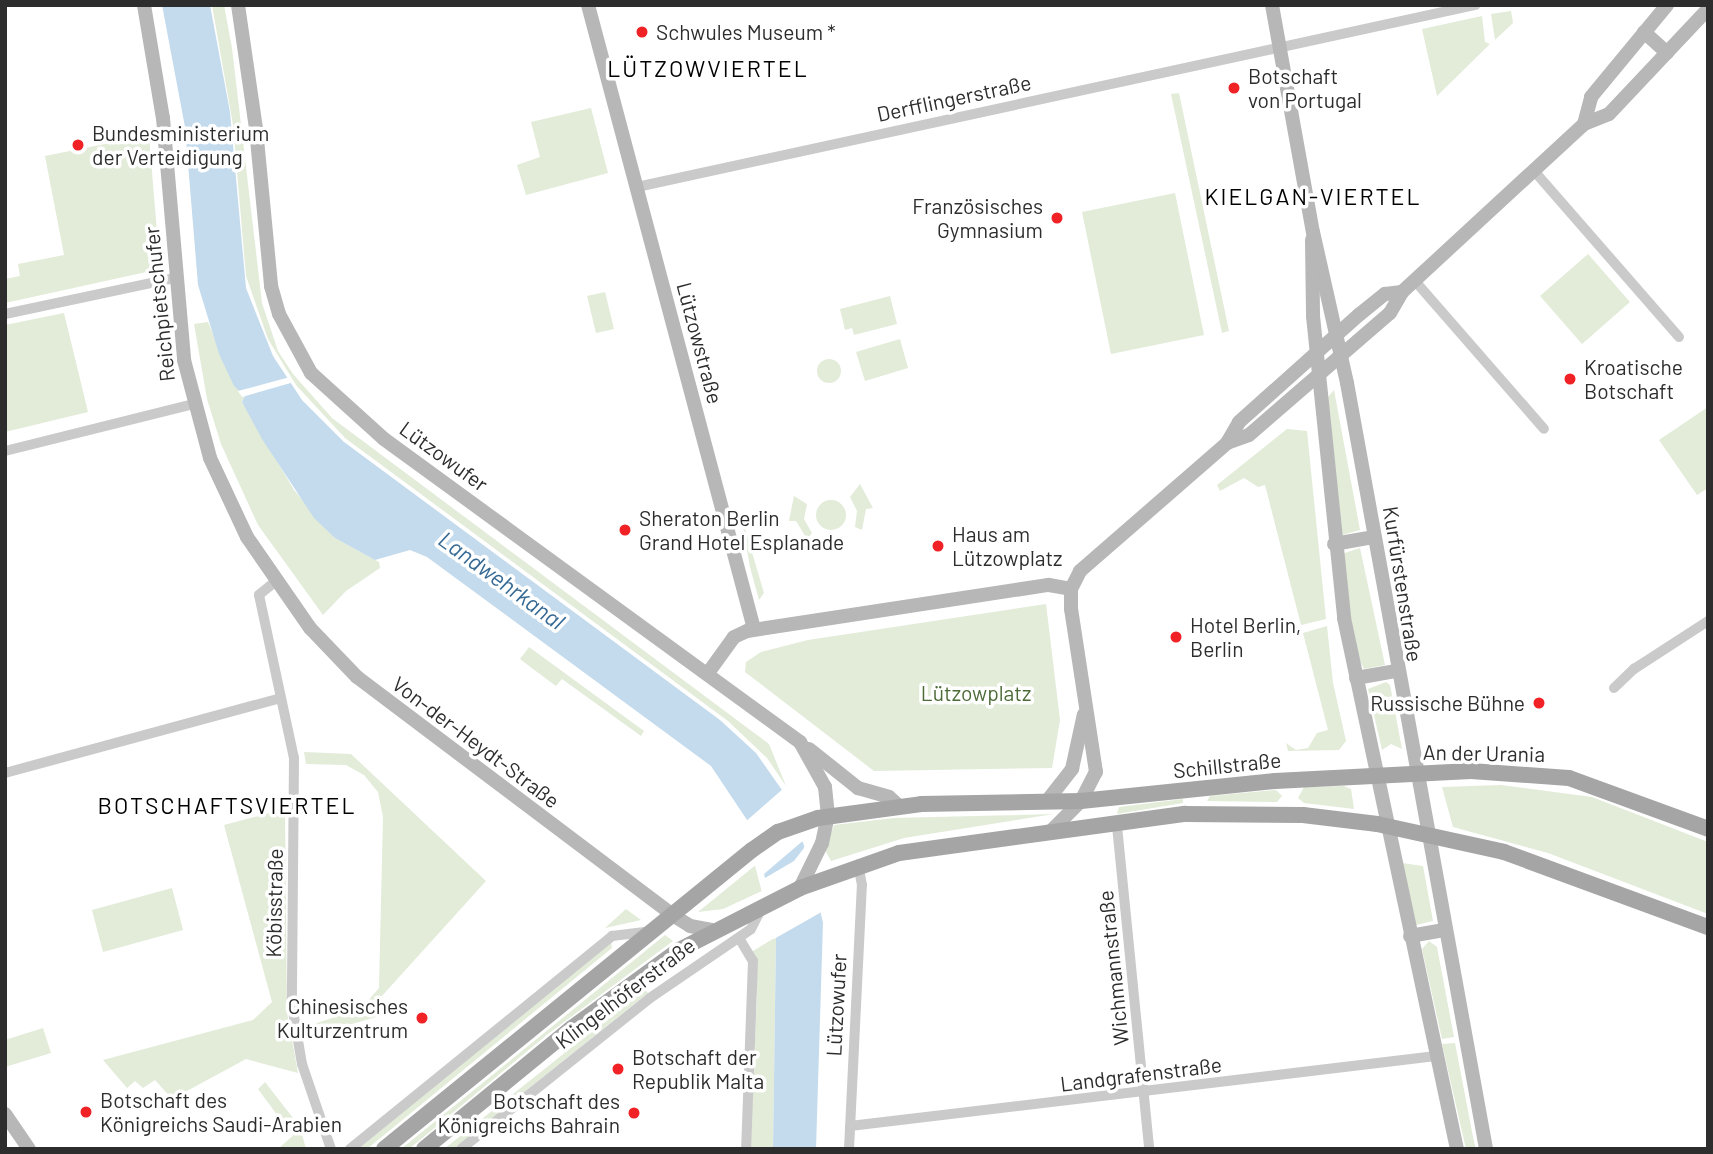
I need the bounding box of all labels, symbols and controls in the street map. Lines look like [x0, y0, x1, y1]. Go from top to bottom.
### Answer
place label: Schwules Museum * [656, 19, 836, 45]
marker: Schwules Museum * [634, 24, 650, 40]
district label: LÜTZOWVIERTEL [609, 54, 807, 82]
place label: Botschaft von Portugal [1248, 63, 1362, 113]
street label: Derfflingerstraße [875, 69, 1033, 127]
marker: Botschaft von Portugal [1226, 80, 1242, 96]
place label: Bundesministerium der Verteidigung [92, 120, 269, 170]
marker: Bundesministerium der Verteidigung [70, 137, 86, 153]
district label: KIELGAN-VIERTEL [1206, 182, 1420, 210]
place label: Französisches Gymnasium [912, 193, 1043, 243]
marker: Französisches Gymnasium [1049, 210, 1065, 226]
street label: Reichpietschufer [138, 225, 180, 383]
street label: Lützowstraße [672, 280, 728, 406]
place label: Kroatische Botschaft [1584, 354, 1683, 404]
marker: Kroatische Botschaft [1562, 371, 1578, 387]
street label: Lützowufer [395, 416, 493, 496]
street label: Kurfürstenstraße [1378, 504, 1428, 664]
place label: Sheraton Berlin Grand Hotel Esplanade [639, 505, 844, 555]
place label: Haus am Lützowplatz [952, 521, 1062, 571]
marker: Sheraton Berlin Grand Hotel Esplanade [617, 522, 633, 538]
water label: Landwehrkanal [434, 525, 570, 635]
marker: Haus am Lützowplatz [930, 538, 946, 554]
place label: Hotel Berlin, Berlin [1190, 612, 1301, 662]
marker: Hotel Berlin, Berlin [1168, 629, 1184, 645]
street label: Von-der-Heydt-Straße [387, 671, 565, 813]
park label: Lützowplatz [921, 680, 1031, 706]
place label: Russische Bühne [1370, 690, 1525, 716]
marker: Russische Bühne [1531, 695, 1547, 711]
street label: An der Urania [1423, 739, 1545, 767]
street label: Schillstraße [1172, 747, 1282, 783]
district label: BOTSCHAFTSVIERTEL [100, 791, 354, 819]
street label: Köbisstraße [260, 848, 288, 958]
street label: Wichmannstraße [1092, 889, 1134, 1047]
street label: Klingelhöferstraße [550, 932, 700, 1054]
street label: Lützowufer [821, 953, 851, 1057]
place label: Chinesisches Kulturzentrum [277, 993, 408, 1043]
marker: Chinesisches Kulturzentrum [414, 1010, 430, 1026]
place label: Botschaft der Republik Malta [632, 1044, 764, 1094]
street label: Landgrafenstraße [1059, 1052, 1223, 1096]
marker: Botschaft der Republik Malta [610, 1061, 626, 1077]
place label: Botschaft des Königreichs Saudi-Arabien [100, 1087, 342, 1137]
place label: Botschaft des Königreichs Bahrain [438, 1088, 620, 1138]
marker: Botschaft des Königreichs Saudi-Arabien [78, 1104, 94, 1120]
marker: Botschaft des Königreichs Bahrain [626, 1105, 642, 1121]

